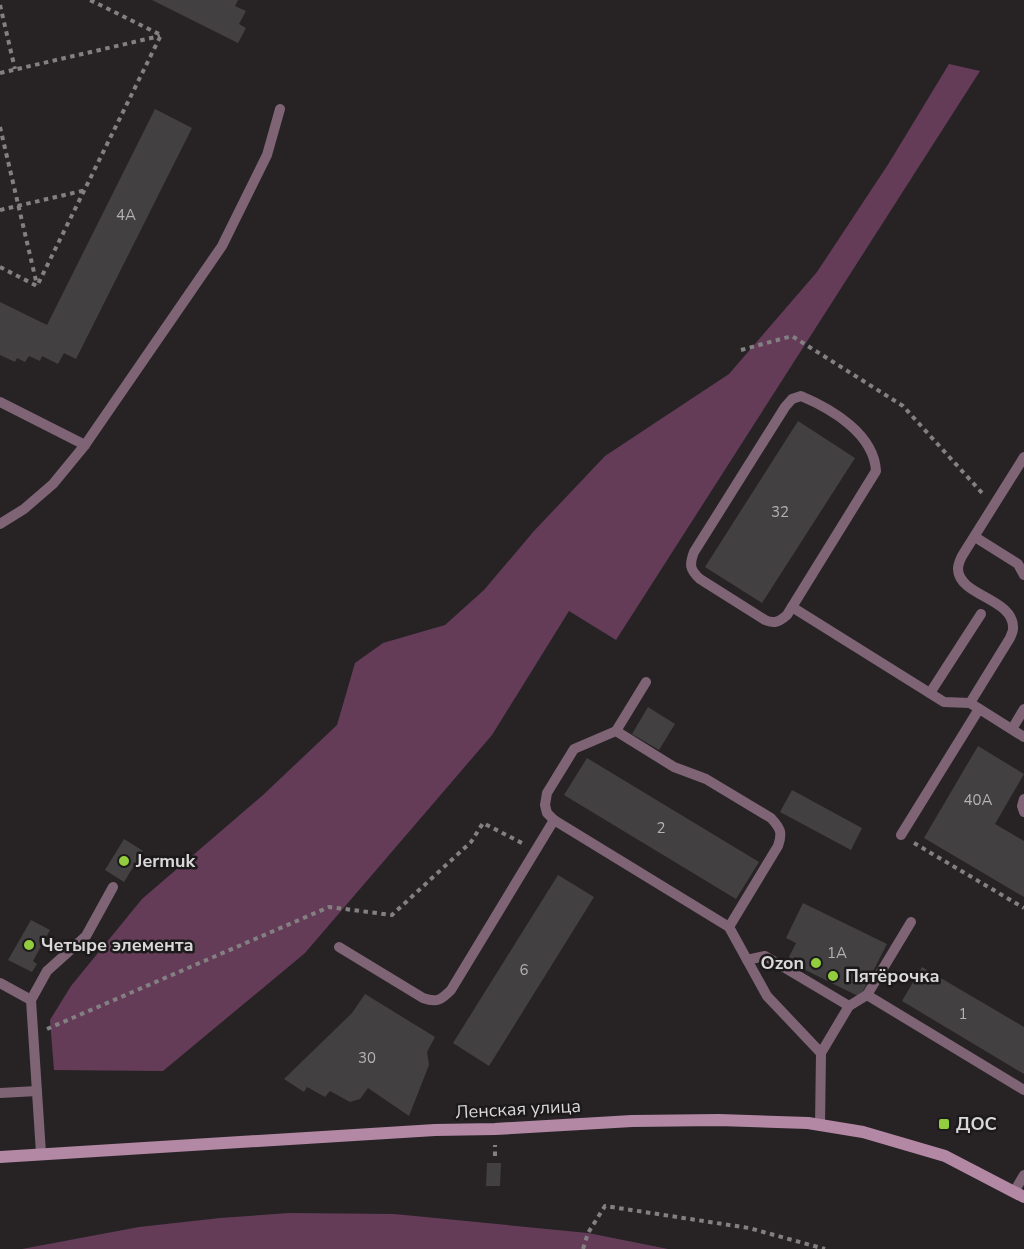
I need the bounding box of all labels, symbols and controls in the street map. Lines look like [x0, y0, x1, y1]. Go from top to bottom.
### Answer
house number: 4А [116, 205, 136, 225]
house number: 32 [771, 502, 789, 522]
house number: 40А [964, 790, 993, 810]
house number: 2 [656, 818, 666, 838]
place label: Jermuk [135, 849, 195, 873]
marker: Jermuk [117, 854, 131, 868]
place label: Четыре элемента [41, 933, 194, 957]
marker: Четыре элемента [22, 938, 36, 952]
house number: 1А [827, 943, 847, 963]
place label: Ozon [761, 951, 804, 975]
marker: Ozon [809, 956, 823, 970]
house number: 6 [519, 960, 529, 980]
place label: Пятёрочка [845, 964, 940, 988]
marker: Пятёрочка [826, 969, 840, 983]
house number: 1 [958, 1004, 968, 1024]
house number: 30 [358, 1048, 376, 1068]
street label: Ленская улица [455, 1094, 581, 1124]
place label: ДОС [956, 1112, 997, 1136]
marker: ДОС [937, 1117, 951, 1131]

